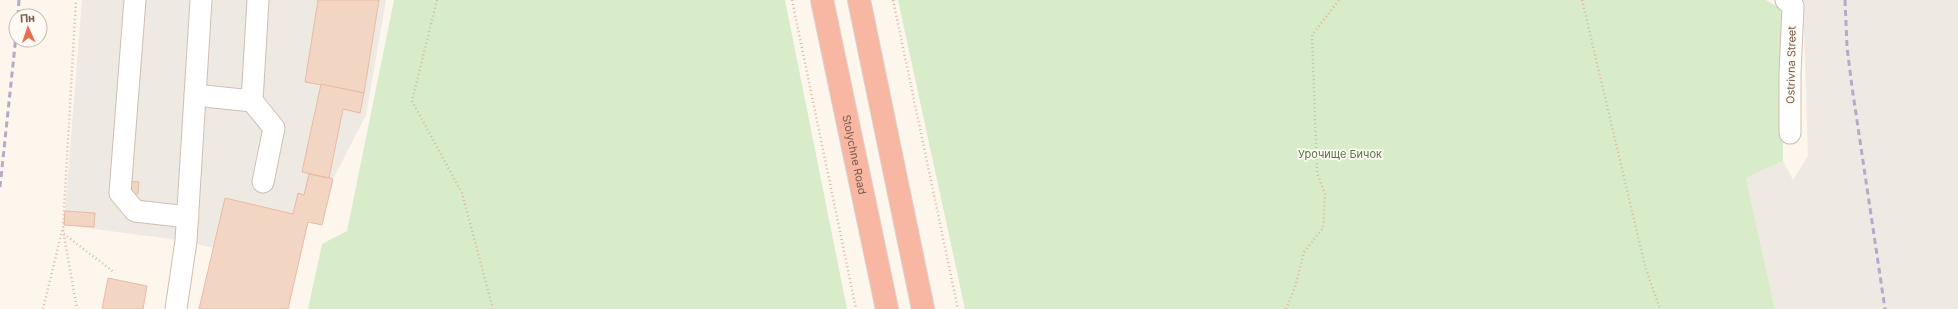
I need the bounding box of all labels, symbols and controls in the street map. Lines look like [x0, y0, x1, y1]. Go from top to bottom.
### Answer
north arrow [8, 8, 48, 48]
text: Пн [20, 11, 36, 25]
street label: Ostrivna Street [1783, 26, 1799, 104]
street label: Stolychne Road [839, 113, 870, 196]
park label: Урочище Бичок [1298, 147, 1382, 161]

